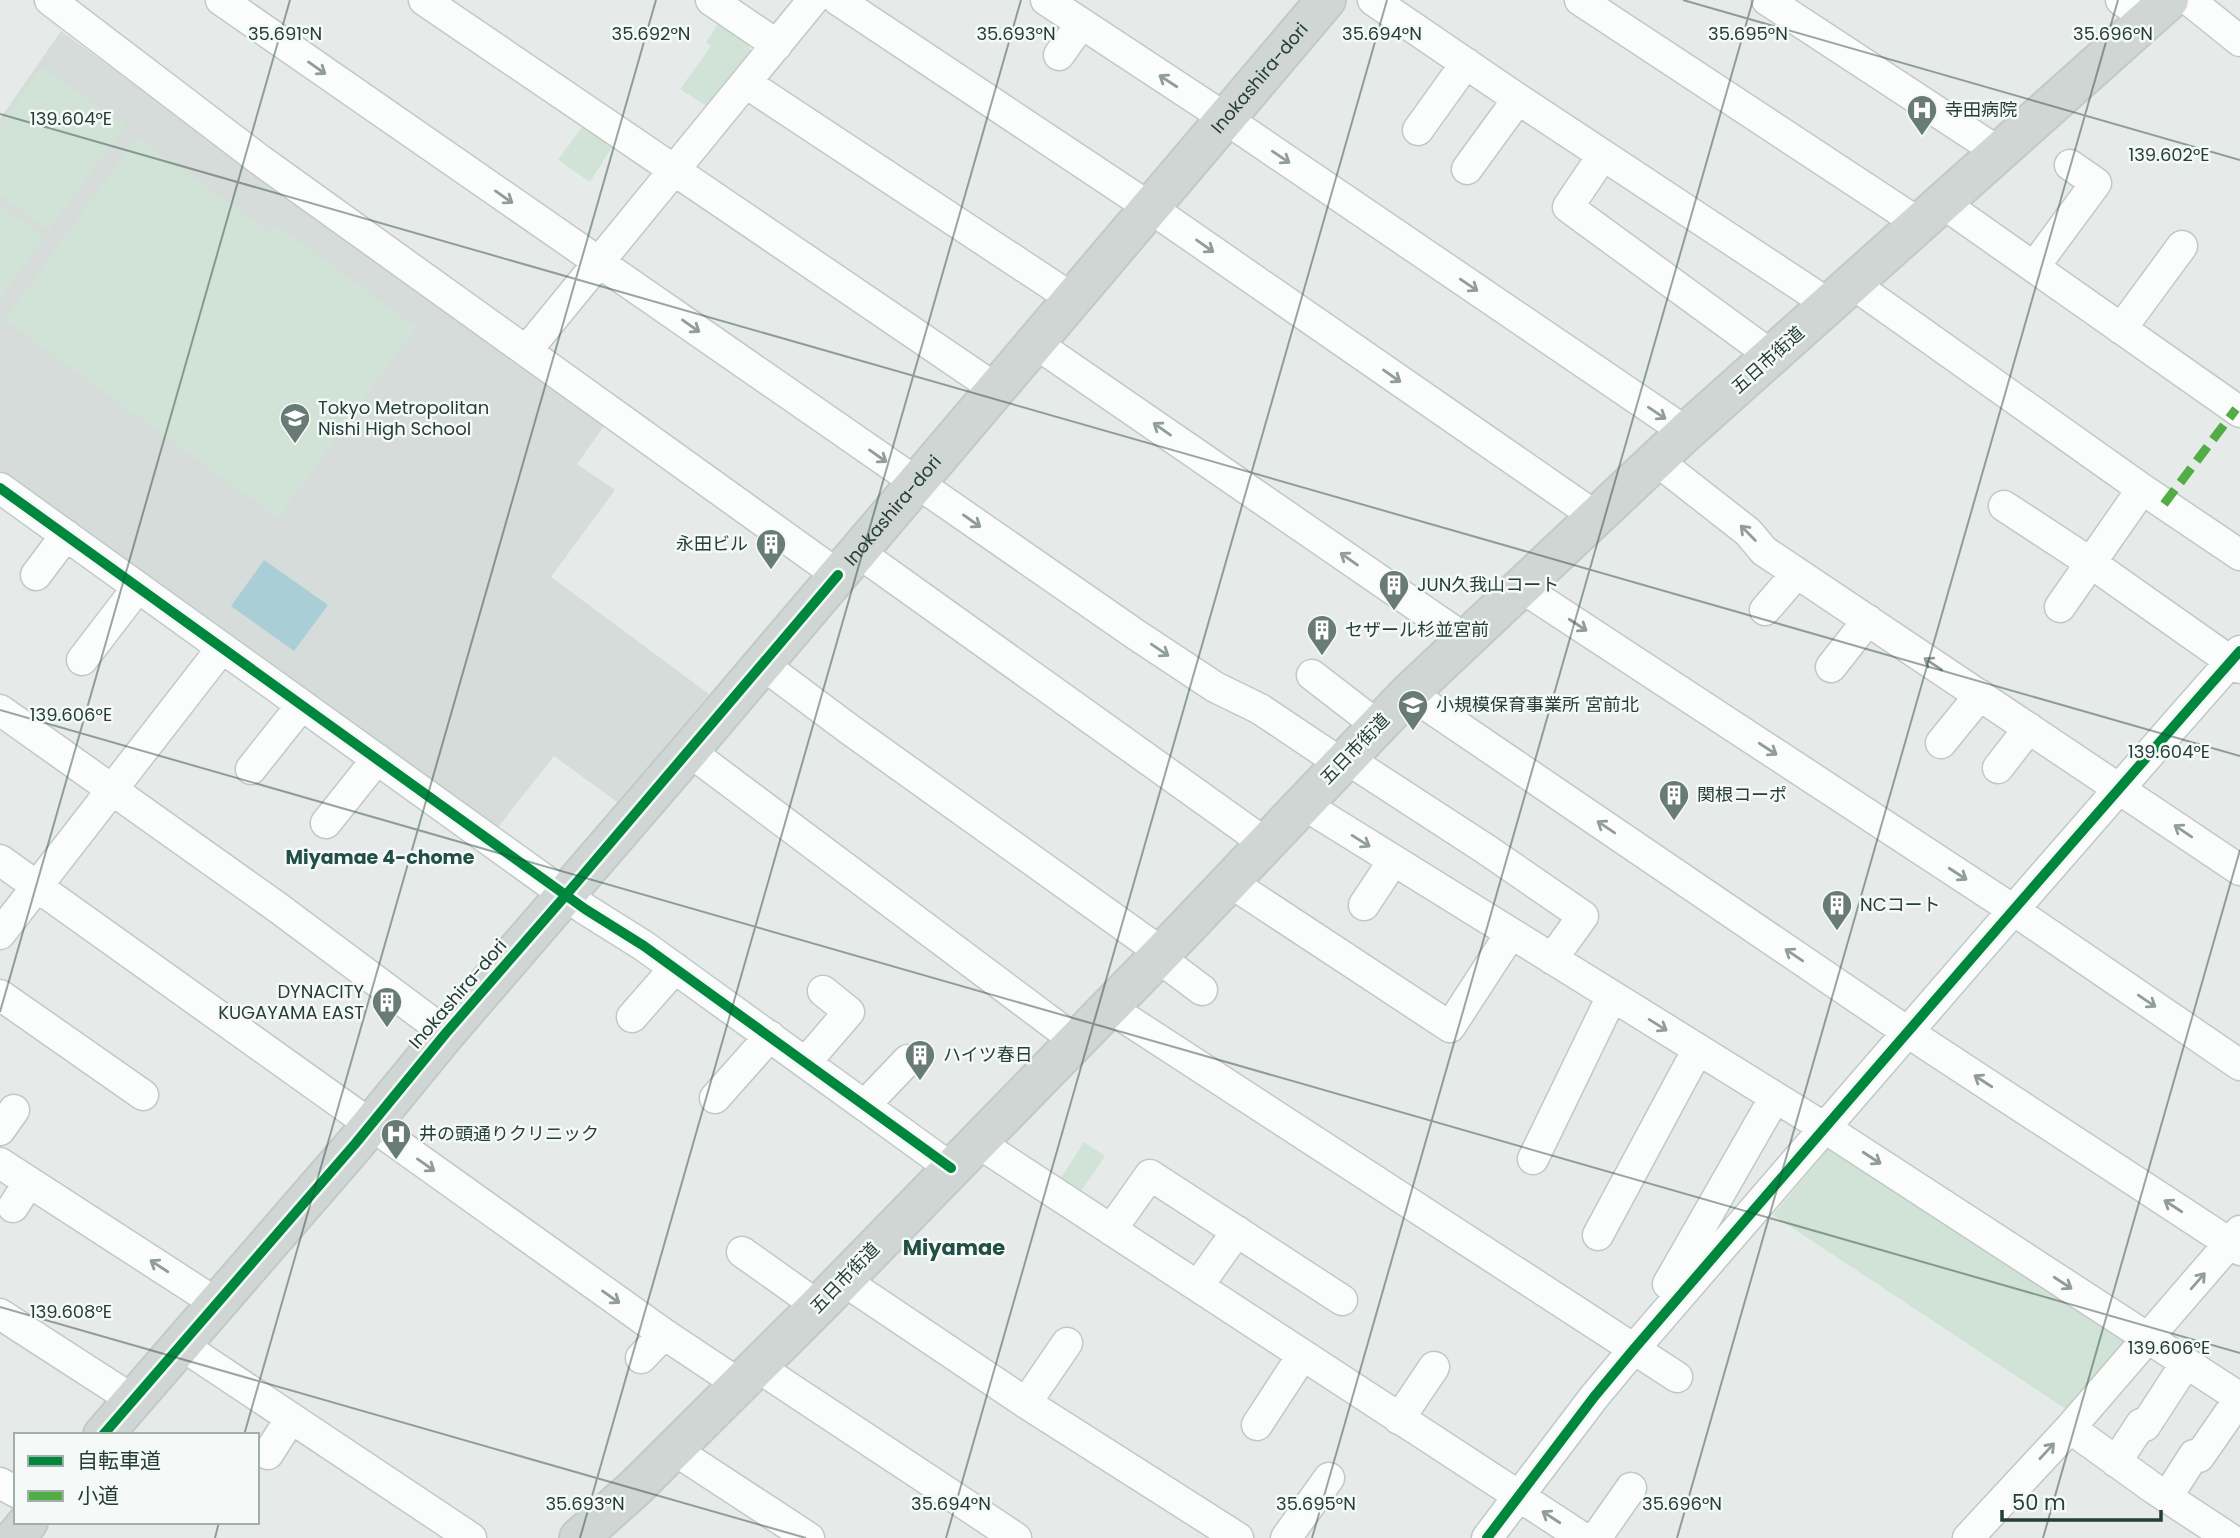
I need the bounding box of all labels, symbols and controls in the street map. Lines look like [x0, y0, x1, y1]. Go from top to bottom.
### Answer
street label: Inokashira-dori [1205, 17, 1313, 139]
text: 35.691°N [248, 21, 322, 46]
text: 35.692°N [612, 21, 690, 46]
text: 35.693°N [976, 21, 1056, 46]
text: 35.694°N [1342, 21, 1422, 46]
text: 35.695°N [1708, 21, 1788, 46]
text: 35.696°N [2073, 21, 2153, 46]
one-way arrow [307, 60, 326, 75]
one-way arrow [1159, 73, 1178, 88]
hospital icon: 寺田病院 [1905, 93, 1939, 137]
place label: 寺田病院 [1945, 97, 2017, 122]
text: 139.604°E [30, 106, 112, 131]
text: 139.602°E [2128, 142, 2210, 167]
one-way arrow [1271, 150, 1290, 164]
one-way arrow [494, 190, 513, 204]
one-way arrow [1195, 239, 1214, 253]
one-way arrow [1459, 278, 1478, 292]
one-way arrow [681, 319, 700, 333]
street label: 五日市街道 [1726, 320, 1809, 399]
one-way arrow [1382, 369, 1401, 383]
place label: Tokyo Metropolitan Nishi High School [318, 395, 489, 441]
school or university icon: Tokyo Metropolitan Nishi High School [278, 401, 312, 445]
one-way arrow [1647, 406, 1666, 420]
one-way arrow [1153, 422, 1172, 436]
one-way arrow [868, 449, 887, 463]
street label: Inokashira-dori [838, 450, 947, 571]
one-way arrow [962, 514, 981, 529]
one-way arrow [1740, 525, 1757, 542]
building icon: 永田ビル [754, 527, 788, 571]
place label: 永田ビル [676, 531, 748, 556]
one-way arrow [1340, 552, 1359, 566]
building icon: JUN久我山コート [1377, 568, 1411, 612]
place label: JUN久我山コート [1417, 572, 1559, 597]
building icon: セザール杉並宮前 [1305, 613, 1339, 657]
place label: セザール杉並宮前 [1345, 617, 1489, 642]
one-way arrow [1567, 618, 1587, 632]
one-way arrow [1150, 643, 1169, 658]
one-way arrow [1924, 657, 1943, 671]
school or university icon: 小規模保育事業所 宮前北 [1396, 688, 1430, 732]
place label: 小規模保育事業所 宮前北 [1436, 692, 1639, 717]
text: 139.606°E [30, 702, 112, 727]
street label: 五日市街道 [1314, 708, 1395, 790]
text: 139.604°E [2128, 739, 2210, 764]
one-way arrow [1758, 742, 1777, 757]
building icon: 関根コーポ [1657, 778, 1691, 822]
place label: 関根コーポ [1697, 782, 1787, 807]
one-way arrow [1597, 820, 1616, 834]
one-way arrow [2174, 824, 2194, 838]
one-way arrow [1350, 834, 1370, 848]
district label: Miyamae 4-chome [286, 844, 475, 871]
one-way arrow [1948, 867, 1967, 881]
building icon: NCコート [1820, 888, 1854, 932]
place label: NCコート [1860, 892, 1941, 917]
street label: Inokashira-dori [403, 933, 512, 1054]
one-way arrow [1785, 948, 1804, 962]
place label: DYNACITY KUGAYAMA EAST [218, 979, 364, 1025]
building icon: DYNACITY KUGAYAMA EAST [370, 985, 404, 1029]
one-way arrow [2136, 995, 2156, 1009]
one-way arrow [1648, 1018, 1668, 1032]
building icon: ハイツ春日 [903, 1038, 937, 1082]
place label: ハイツ春日 [943, 1042, 1033, 1067]
one-way arrow [1974, 1074, 1993, 1089]
hospital icon: 井の頭通りクリニック [379, 1117, 413, 1161]
place label: 井の頭通りクリニック [419, 1121, 599, 1146]
one-way arrow [1862, 1151, 1881, 1166]
one-way arrow [416, 1158, 435, 1172]
one-way arrow [2164, 1199, 2183, 1214]
district label: Miyamae [903, 1233, 1005, 1262]
street label: 五日市街道 [804, 1237, 885, 1319]
one-way arrow [150, 1258, 170, 1272]
one-way arrow [2190, 1272, 2206, 1290]
one-way arrow [2052, 1276, 2072, 1290]
one-way arrow [602, 1289, 621, 1304]
text: 139.608°E [30, 1299, 112, 1324]
text: 139.606°E [2128, 1335, 2210, 1360]
legend [14, 1433, 259, 1524]
one-way arrow [2039, 1443, 2056, 1460]
text: 自転車道 [77, 1446, 161, 1475]
scale bar [2002, 1478, 2161, 1522]
text: 小道 [77, 1481, 119, 1510]
text: 50 m [2012, 1488, 2066, 1517]
text: 35.693°N [545, 1491, 625, 1516]
text: 35.694°N [911, 1491, 991, 1516]
text: 35.695°N [1276, 1491, 1356, 1516]
text: 35.696°N [1642, 1491, 1722, 1516]
one-way arrow [1541, 1510, 1561, 1524]

